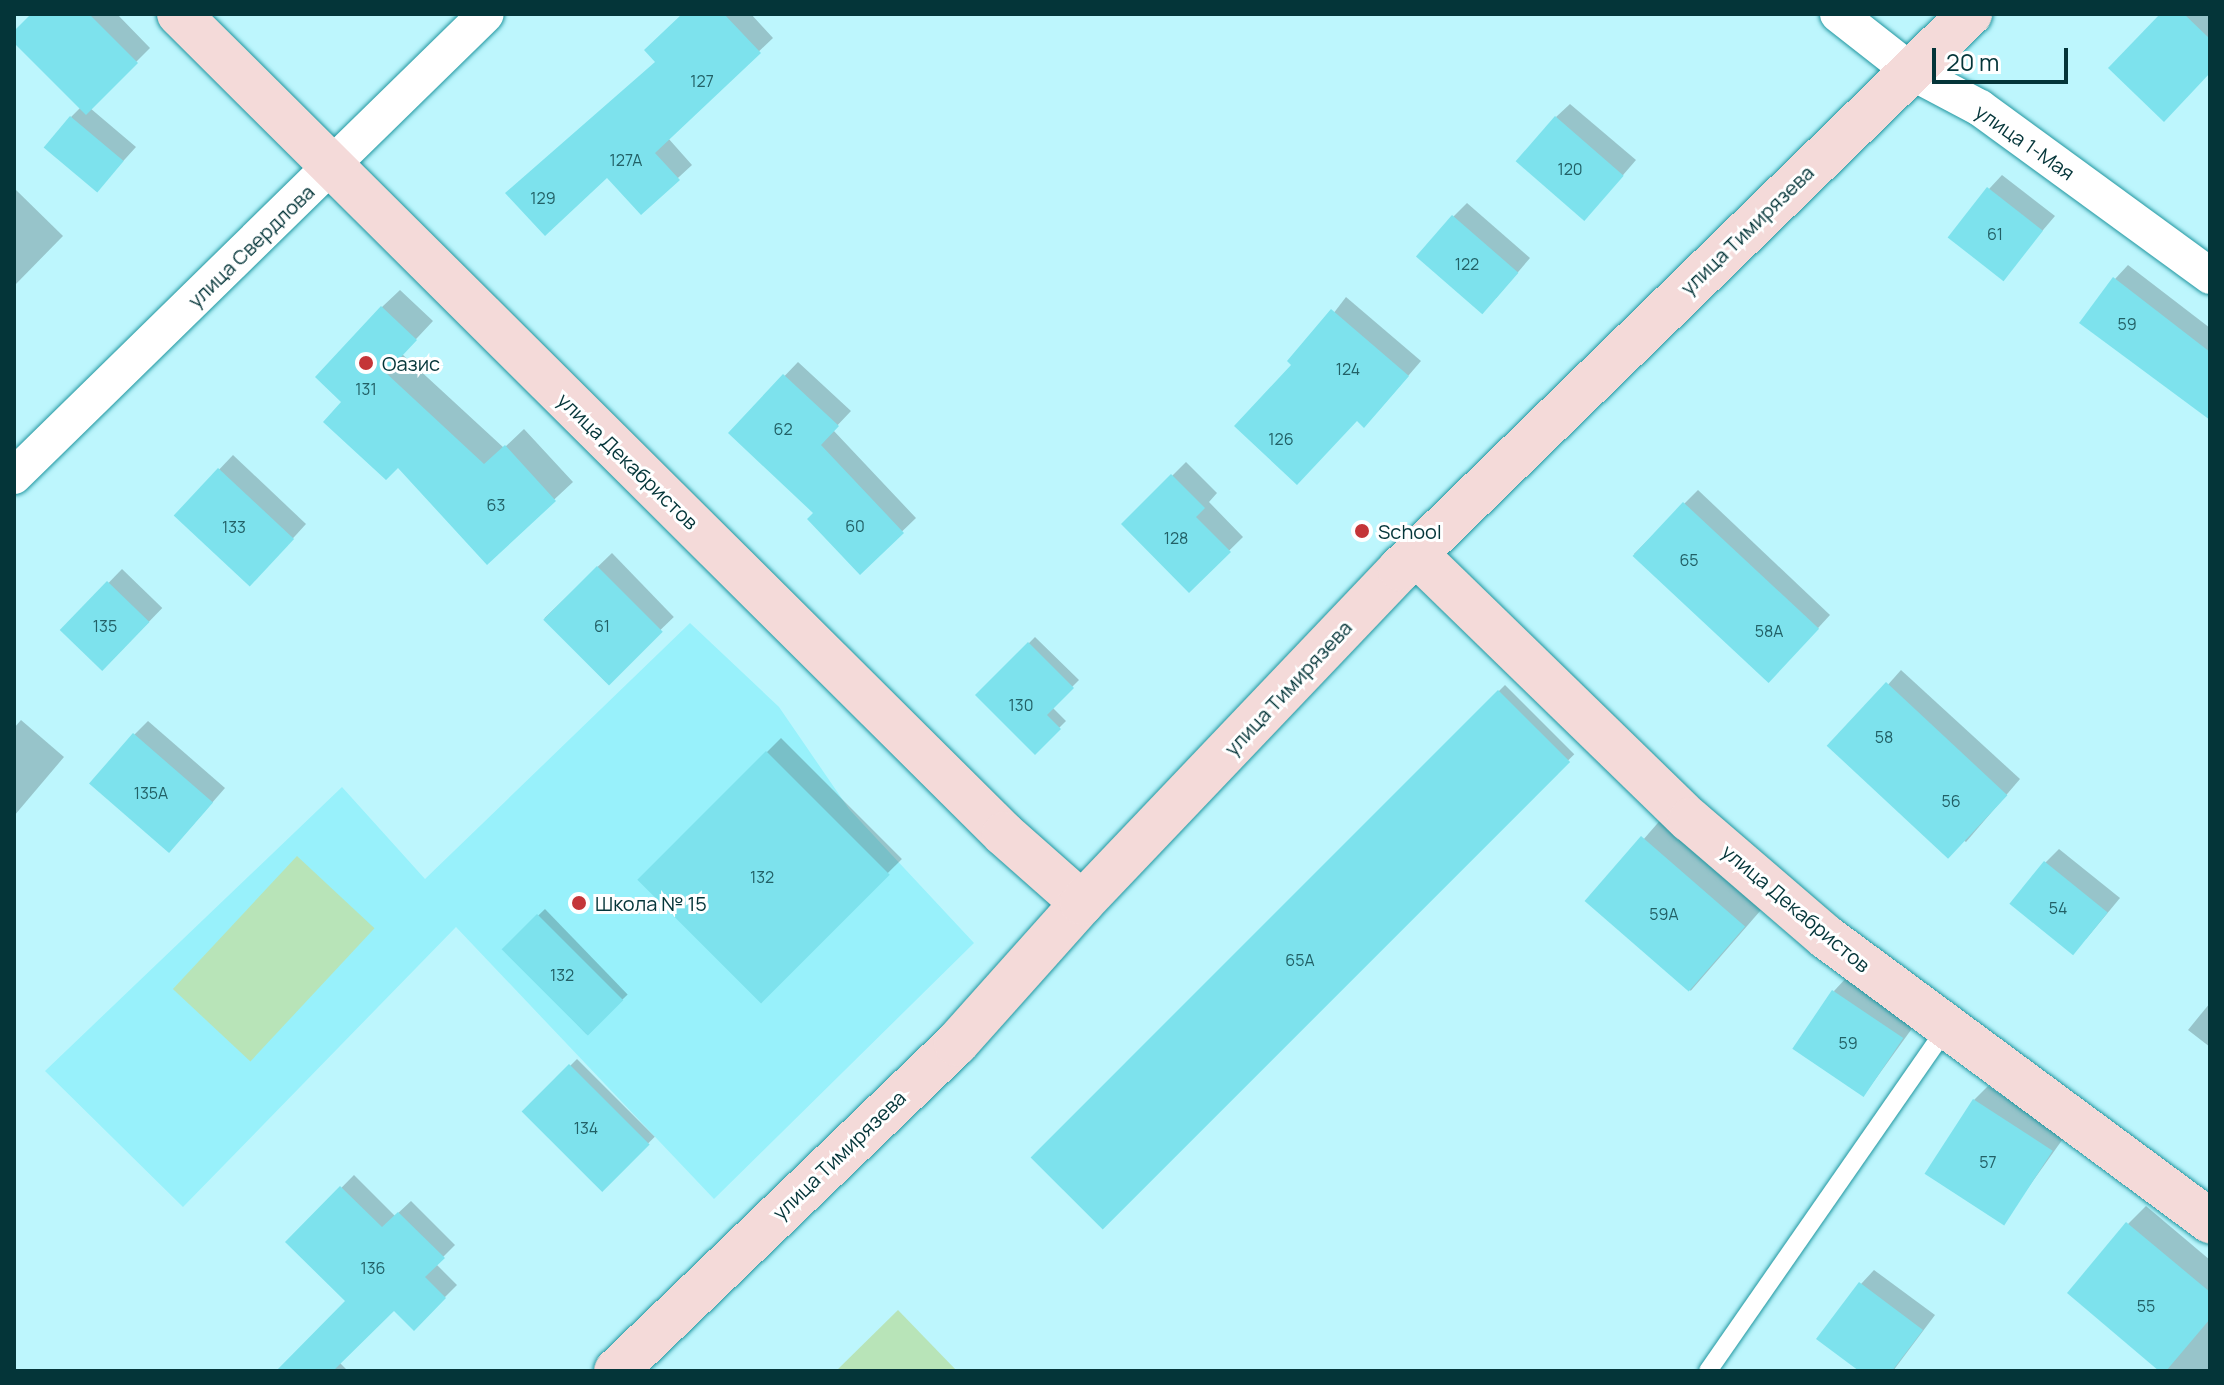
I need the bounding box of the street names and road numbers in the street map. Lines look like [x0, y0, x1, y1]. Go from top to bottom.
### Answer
street label: улица 1-Мая [1971, 99, 2079, 185]
street label: улица Тимирязева [1676, 160, 1818, 300]
street label: улица Свердлова [183, 180, 319, 312]
street label: улица Декабристов [553, 388, 703, 534]
street label: улица Тимирязева [1219, 616, 1357, 760]
street label: улица Декабристов [1717, 839, 1875, 977]
street label: улица Тимирязева [768, 1085, 910, 1225]

